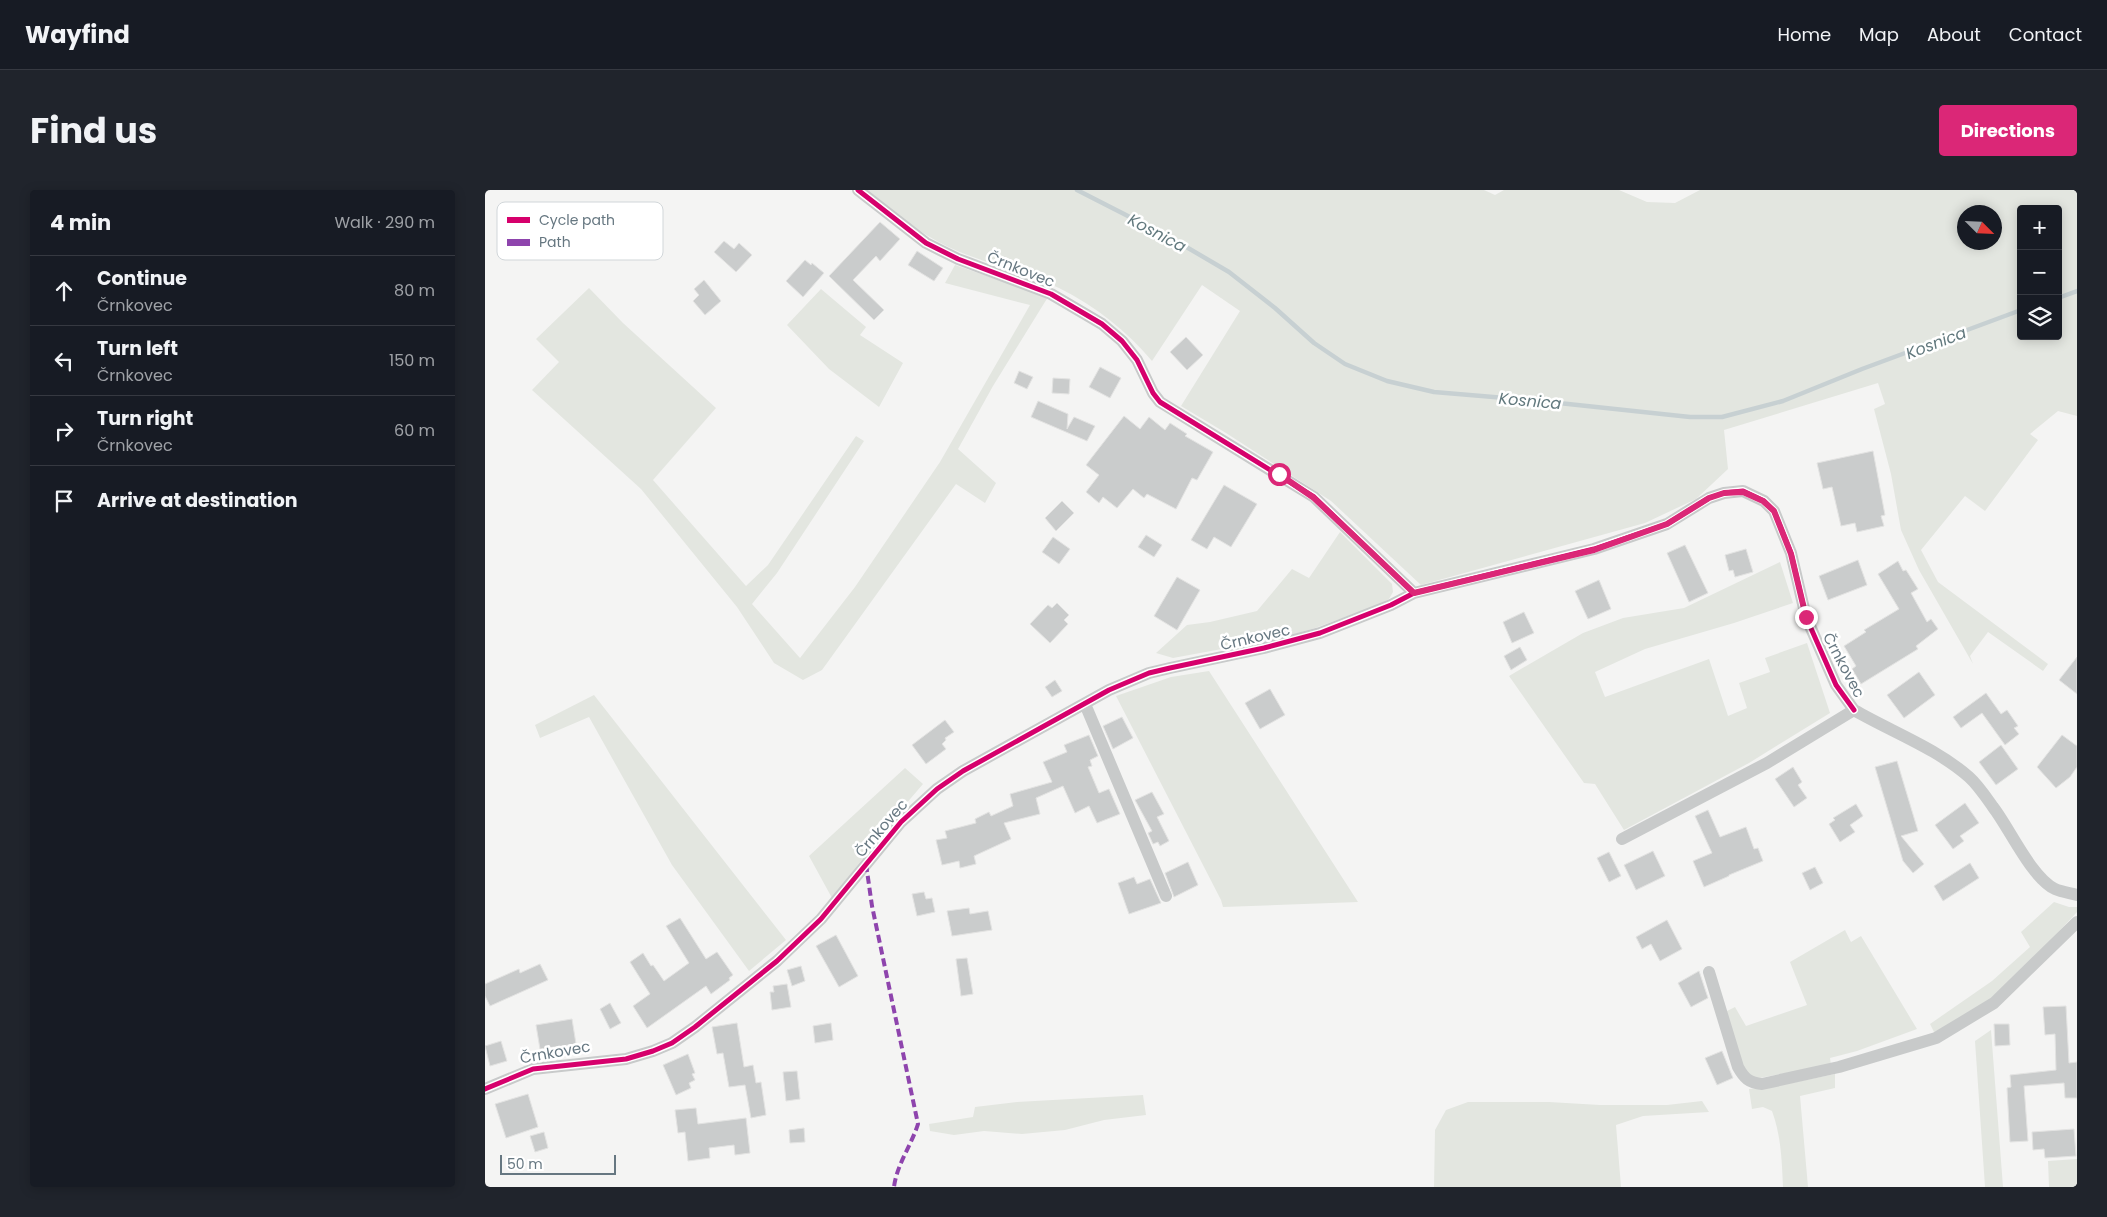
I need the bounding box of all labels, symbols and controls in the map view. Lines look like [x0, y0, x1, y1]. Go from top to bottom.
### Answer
text: Wayfind [25, 18, 130, 51]
text: Home [1777, 22, 1831, 47]
text: Map [1859, 22, 1899, 47]
text: About [1927, 22, 1981, 47]
text: Contact [2009, 22, 2082, 47]
button: Directions [1939, 105, 2077, 156]
text: Find us [30, 106, 157, 155]
legend [497, 202, 663, 260]
north arrow [1957, 205, 2002, 250]
map controls [2017, 205, 2062, 340]
button: + [2017, 205, 2062, 250]
text: 4 min [50, 208, 111, 237]
water label: Kosnica [1124, 208, 1190, 258]
text: Cycle path [539, 210, 615, 230]
text: Walk · 290 m [334, 211, 435, 234]
text: Path [539, 232, 571, 252]
street label: Črnkovec [984, 246, 1058, 292]
button: − [2017, 250, 2062, 295]
text: Continue [97, 265, 187, 292]
icon: ahead [50, 277, 78, 305]
text: 80 m [394, 279, 435, 302]
text: Črnkovec [97, 294, 173, 317]
button: layers [2017, 295, 2062, 340]
water label: Kosnica [1903, 321, 1970, 365]
text: Turn left [97, 335, 178, 362]
icon: left [50, 347, 78, 375]
text: 150 m [389, 349, 435, 372]
text: Črnkovec [97, 364, 173, 387]
water label: Kosnica [1498, 387, 1563, 415]
text: Turn right [97, 405, 193, 432]
icon: right [50, 417, 78, 445]
text: 60 m [394, 419, 435, 442]
text: Črnkovec [97, 434, 173, 457]
route start [1268, 463, 1291, 486]
icon: arrive [50, 487, 78, 515]
text: Arrive at destination [97, 487, 298, 514]
route end [1795, 606, 1818, 629]
street label: Črnkovec [1218, 619, 1292, 655]
street label: Črnkovec [1818, 629, 1870, 701]
street label: Črnkovec [850, 794, 912, 862]
street label: Črnkovec [518, 1036, 592, 1068]
scale bar [500, 1152, 616, 1175]
text: 50 m [507, 1154, 543, 1174]

